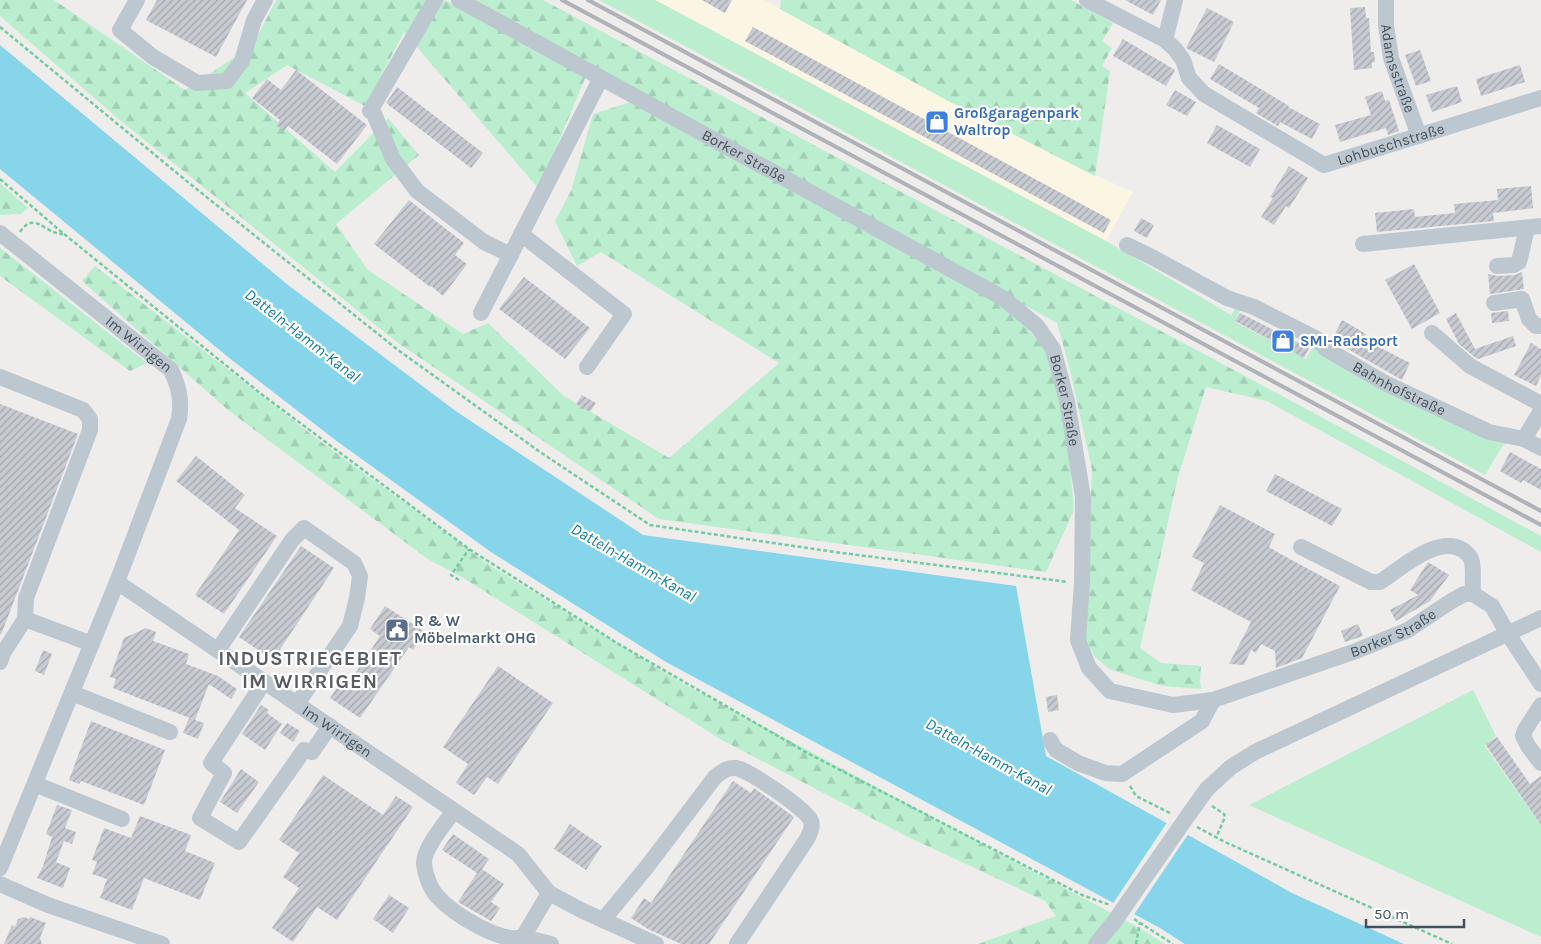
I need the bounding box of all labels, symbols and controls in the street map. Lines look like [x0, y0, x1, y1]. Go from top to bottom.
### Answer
street label: Adamsstraße [1377, 23, 1419, 115]
place label: Großgaragenpark Waltrop [954, 104, 1079, 139]
shop icon: Großgaragenpark Waltrop [924, 109, 950, 135]
street label: Lohbuschstraße [1335, 119, 1447, 169]
street label: Borker Straße [699, 126, 789, 186]
water label: Datteln-Hamm-Kanal [241, 285, 364, 386]
street label: Im Wirrigen [102, 312, 176, 376]
shop icon: SMI-Radsport [1270, 328, 1296, 354]
place label: SMI-Radsport [1300, 332, 1398, 350]
street label: Borker Straße [1046, 352, 1083, 447]
street label: Bahnhofstraße [1349, 357, 1449, 419]
water label: Datteln-Hamm-Kanal [568, 519, 699, 606]
street label: Borker Straße [1348, 605, 1439, 661]
place label: R & W Möbelmarkt OHG [414, 612, 536, 647]
public building icon: R & W Möbelmarkt OHG [384, 617, 410, 643]
district label: INDUSTRIEGEBIET IM WIRRIGEN [218, 647, 402, 693]
street label: Im Wirrigen [299, 701, 375, 761]
water label: Datteln-Hamm-Kanal [923, 714, 1055, 799]
scale bar [1366, 896, 1464, 928]
text: 50 m [1374, 905, 1409, 923]

